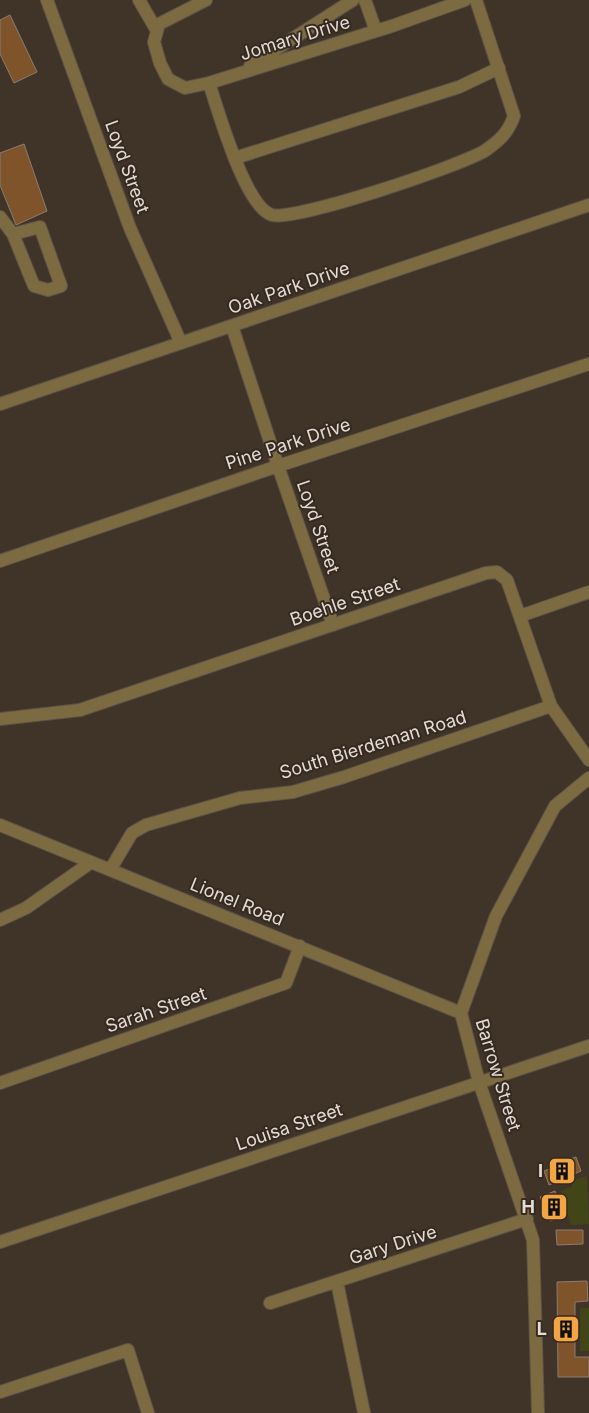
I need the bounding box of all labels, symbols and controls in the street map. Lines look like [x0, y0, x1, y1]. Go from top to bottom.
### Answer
street label: Jomary Drive [237, 11, 352, 64]
street label: Loyd Street [101, 118, 154, 216]
street label: Oak Park Drive [225, 257, 352, 318]
street label: Pine Park Drive [223, 413, 353, 474]
street label: Loyd Street [293, 477, 344, 576]
street label: Boehle Street [287, 573, 402, 630]
street label: South Bierdeman Road [277, 706, 469, 783]
street label: Lionel Road [187, 873, 287, 930]
street label: Sarah Street [103, 982, 209, 1037]
street label: Barrow Street [471, 1016, 526, 1134]
street label: Louisa Street [233, 1098, 345, 1155]
building icon: I [547, 1156, 577, 1186]
place label: I [538, 1160, 543, 1181]
building icon: H [539, 1192, 569, 1222]
place label: H [522, 1196, 535, 1217]
street label: Gary Drive [347, 1221, 439, 1268]
building icon: L [551, 1314, 581, 1344]
place label: L [537, 1318, 547, 1339]

